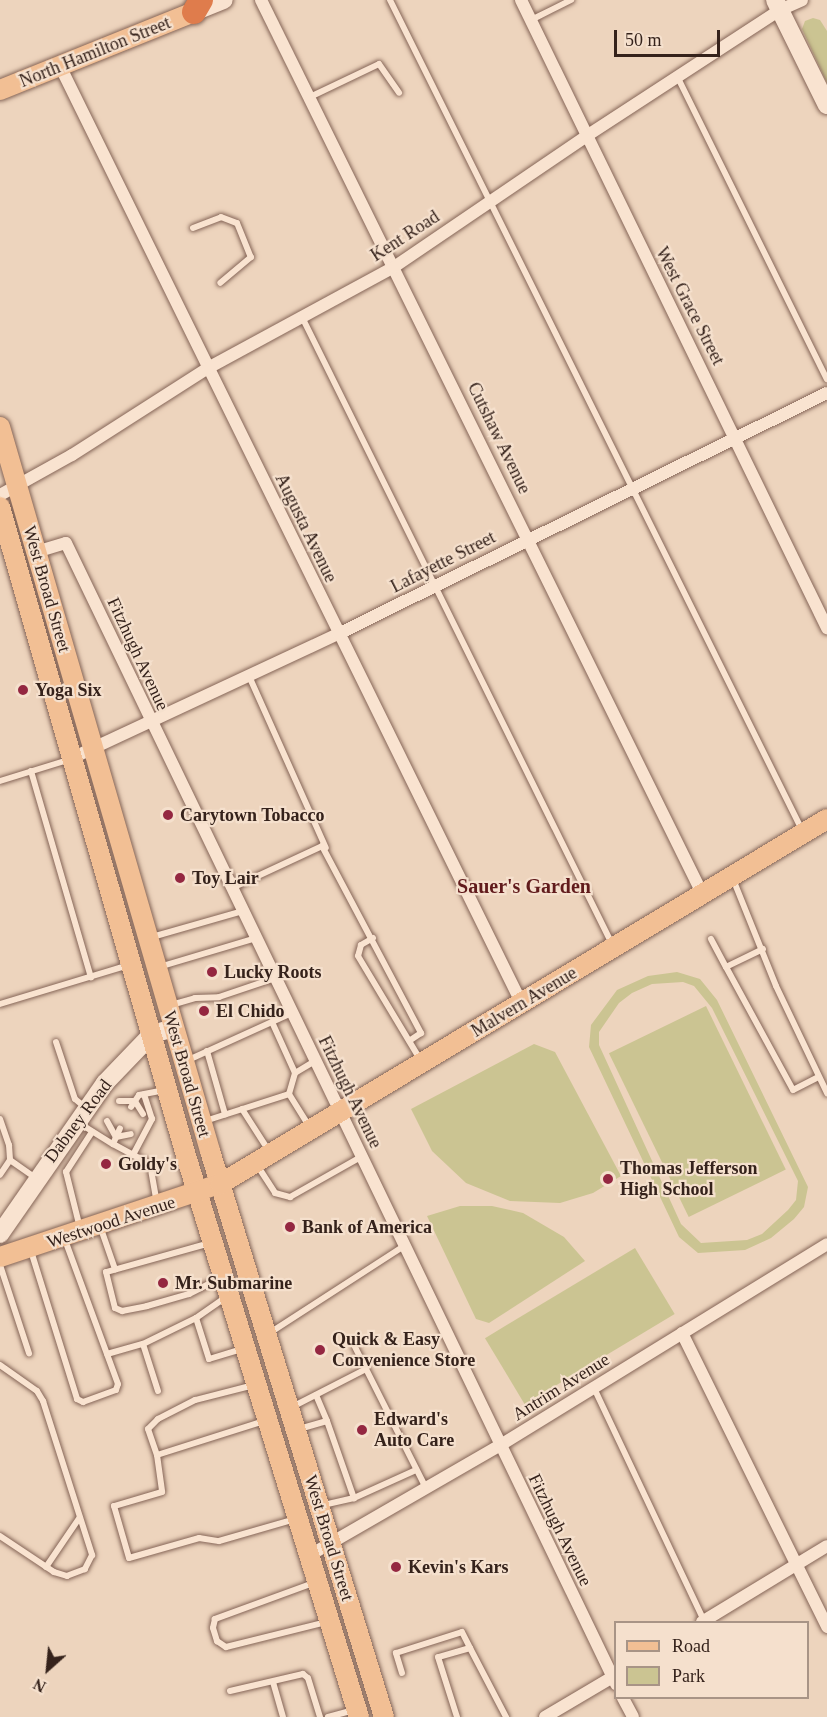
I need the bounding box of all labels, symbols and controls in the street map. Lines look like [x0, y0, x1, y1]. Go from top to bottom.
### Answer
street label: North Hamilton Street [16, 12, 174, 92]
scale bar [617, 18, 724, 56]
text: 50 m [625, 30, 662, 50]
street label: Kent Road [367, 206, 443, 266]
street label: West Grace Street [651, 243, 729, 369]
street label: Cutshaw Avenue [463, 378, 535, 498]
street label: Augusta Avenue [270, 470, 342, 586]
street label: West Broad Street [19, 523, 75, 655]
street label: Lafayette Street [387, 526, 499, 598]
street label: Fitzhugh Avenue [102, 594, 174, 714]
place label: Yoga Six [35, 679, 102, 701]
marker: Yoga Six [16, 683, 30, 697]
place label: Carytown Tobacco [180, 804, 325, 826]
marker: Carytown Tobacco [161, 808, 175, 822]
place label: Toy Lair [192, 867, 259, 889]
marker: Toy Lair [173, 871, 187, 885]
district label: Sauer's Garden [457, 874, 591, 898]
place label: Lucky Roots [224, 961, 322, 983]
street label: Malvern Avenue [467, 962, 581, 1042]
marker: Lucky Roots [205, 965, 219, 979]
place label: El Chido [216, 1000, 285, 1022]
marker: El Chido [197, 1004, 211, 1018]
street label: West Broad Street [159, 1008, 215, 1140]
street label: Fitzhugh Avenue [313, 1032, 387, 1152]
street label: Dabney Road [40, 1075, 116, 1167]
place label: Goldy's [118, 1153, 177, 1175]
marker: Goldy's [99, 1157, 113, 1171]
place label: Thomas Jefferson High School [620, 1158, 757, 1200]
marker: Thomas Jefferson High School [601, 1172, 615, 1186]
street label: Westwood Avenue [44, 1191, 178, 1253]
place label: Bank of America [302, 1216, 433, 1238]
marker: Bank of America [283, 1220, 297, 1234]
place label: Mr. Submarine [175, 1272, 292, 1294]
marker: Mr. Submarine [156, 1276, 170, 1290]
place label: Quick & Easy Convenience Store [332, 1329, 475, 1372]
marker: Quick & Easy Convenience Store [313, 1343, 327, 1357]
street label: Antrim Avenue [508, 1348, 614, 1426]
place label: Edward's Auto Care [374, 1409, 454, 1452]
marker: Edward's Auto Care [355, 1423, 369, 1437]
street label: Fitzhugh Avenue [523, 1470, 597, 1590]
street label: West Broad Street [300, 1472, 358, 1604]
place label: Kevin's Kars [408, 1556, 509, 1578]
marker: Kevin's Kars [389, 1560, 403, 1574]
legend [614, 1621, 809, 1699]
text: Road [672, 1636, 710, 1656]
north arrow [18, 1639, 78, 1699]
text: Park [672, 1666, 705, 1686]
text: N [31, 1675, 49, 1696]

